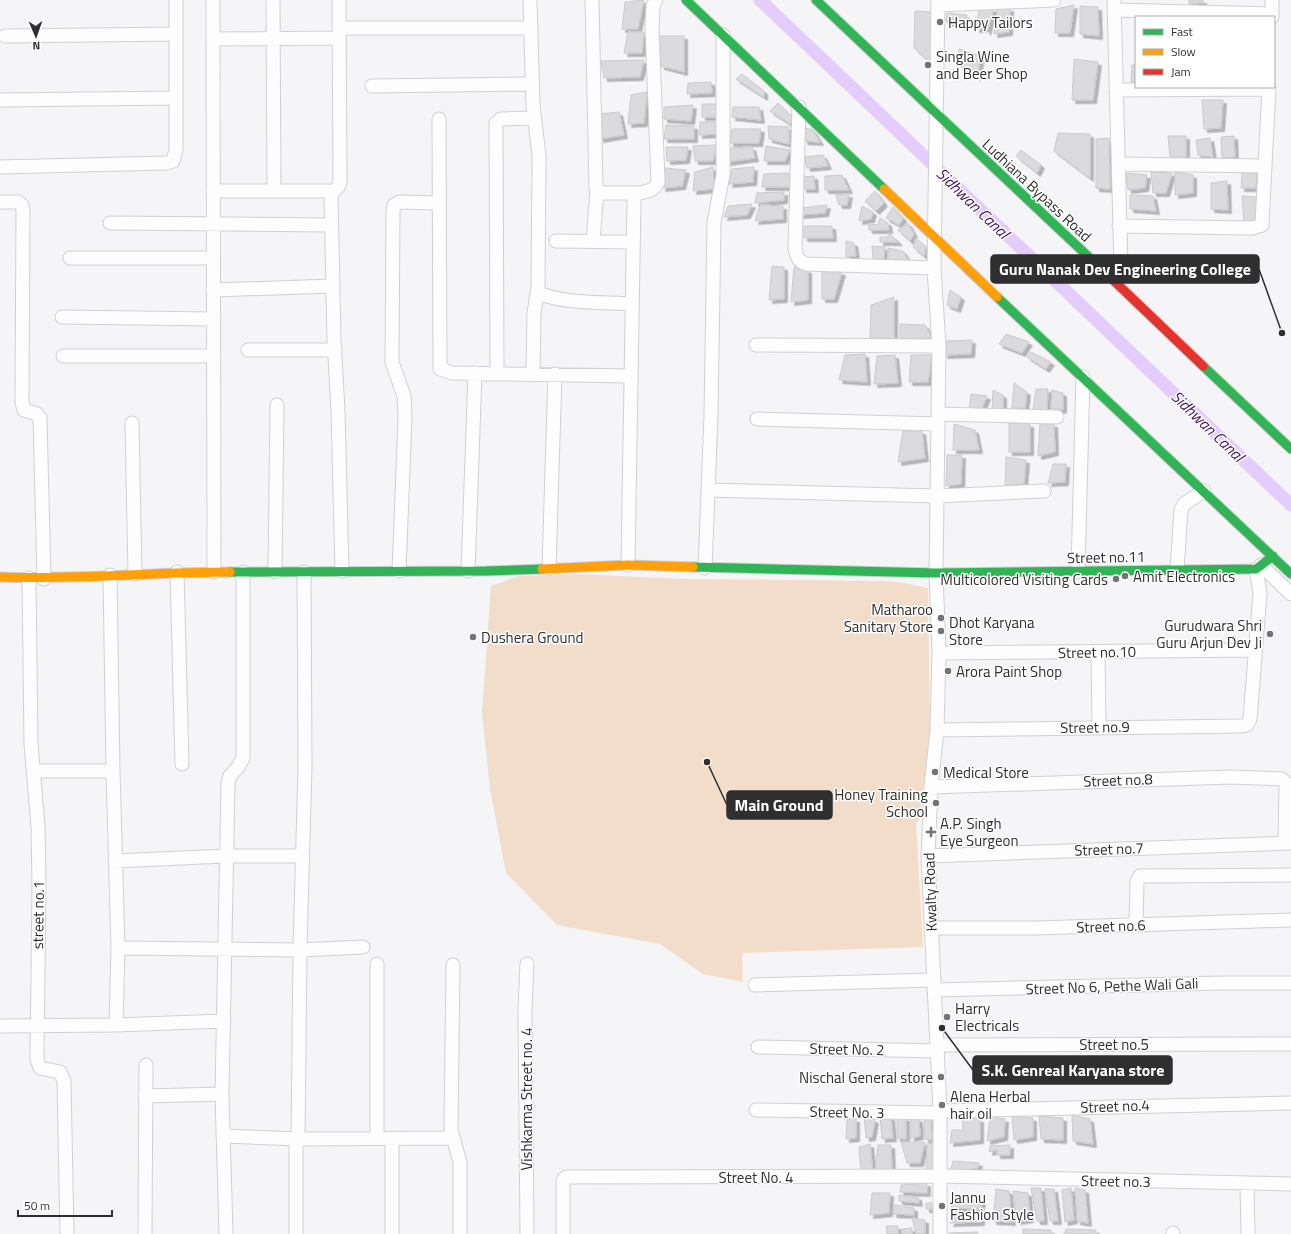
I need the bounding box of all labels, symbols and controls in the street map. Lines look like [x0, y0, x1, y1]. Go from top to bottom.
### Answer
place label: Happy Tailors [948, 11, 1033, 34]
north arrow [16, 16, 56, 56]
legend [1135, 16, 1275, 88]
marker: Happy Tailors [935, 17, 945, 27]
text: Fast [1171, 22, 1194, 41]
text: N [32, 38, 40, 54]
text: Slow [1171, 42, 1196, 61]
place label: Singla Wine and Beer Shop [936, 45, 1028, 85]
marker: Singla Wine and Beer Shop [923, 60, 933, 70]
text: Jam [1171, 62, 1191, 81]
street label: Ludhiana Bypass Road [977, 133, 1097, 247]
water label: Sidhwan Canal [931, 162, 1016, 245]
callout: Guru Nanak Dev Engineering College [991, 255, 1259, 283]
text: Guru Nanak Dev Engineering College [999, 257, 1251, 281]
water label: Sidhwan Canal [1166, 385, 1251, 468]
street label: Street no.11 [1067, 545, 1145, 569]
place label: Amit Electronics [1133, 565, 1235, 588]
place label: Multicolored Visiting Cards [940, 568, 1108, 591]
marker: Amit Electronics [1120, 571, 1130, 581]
marker: Multicolored Visiting Cards [1111, 574, 1121, 584]
place label: Matharoo Sanitary Store [844, 598, 933, 638]
place label: Dhot Karyana Store [949, 611, 1035, 651]
marker: Matharoo Sanitary Store [936, 613, 946, 623]
place label: Gurudwara Shri Guru Arjun Dev Ji [1156, 614, 1262, 654]
place label: Dushera Ground [481, 626, 583, 649]
marker: Dhot Karyana Store [936, 626, 946, 636]
marker: Gurudwara Shri Guru Arjun Dev Ji [1265, 629, 1275, 639]
marker: Dushera Ground [468, 632, 478, 642]
street label: Street no.10 [1058, 640, 1136, 664]
place label: Arora Paint Shop [956, 660, 1062, 683]
marker: Arora Paint Shop [943, 666, 953, 676]
street label: Street no.9 [1060, 715, 1130, 739]
place label: Medical Store [943, 761, 1029, 784]
marker: Medical Store [930, 767, 940, 777]
street label: Street no.8 [1083, 767, 1153, 793]
place label: Honey Training School [834, 783, 928, 823]
callout: Main Ground [727, 791, 832, 819]
text: Main Ground [734, 793, 824, 817]
marker: Honey Training School [931, 798, 941, 808]
place label: A.P. Singh Eye Surgeon [940, 812, 1019, 852]
marker: A.P. Singh Eye Surgeon [925, 826, 937, 838]
street label: Street no.7 [1074, 836, 1144, 862]
street label: Kwalty Road [917, 852, 943, 932]
street label: street no.1 [26, 881, 50, 949]
street label: Street no.6 [1076, 913, 1146, 939]
street label: Street No 6, Pethe Wali Gali [1025, 971, 1199, 1001]
place label: Harry Electricals [955, 997, 1019, 1037]
marker: Harry Electricals [942, 1012, 952, 1022]
street label: Vishkarma Street no. 4 [515, 1027, 538, 1171]
street label: Street no.5 [1079, 1033, 1149, 1056]
street label: Street No. 2 [809, 1037, 885, 1061]
callout: S.K. Genreal Karyana store [973, 1056, 1172, 1084]
text: S.K. Genreal Karyana store [982, 1058, 1164, 1082]
place label: Nischal General store [799, 1066, 933, 1089]
marker: Nischal General store [936, 1072, 946, 1082]
place label: Alena Herbal hair oil [950, 1085, 1031, 1125]
street label: Street no.4 [1080, 1093, 1150, 1119]
street label: Street No. 3 [809, 1100, 885, 1124]
marker: Alena Herbal hair oil [937, 1100, 947, 1110]
street label: Street No. 4 [719, 1166, 793, 1189]
street label: Street no.3 [1081, 1169, 1151, 1193]
place label: Jannu Fashion Style [950, 1186, 1034, 1226]
scale bar [18, 1192, 112, 1218]
text: 50 m [24, 1196, 50, 1215]
marker: Jannu Fashion Style [937, 1201, 947, 1211]

